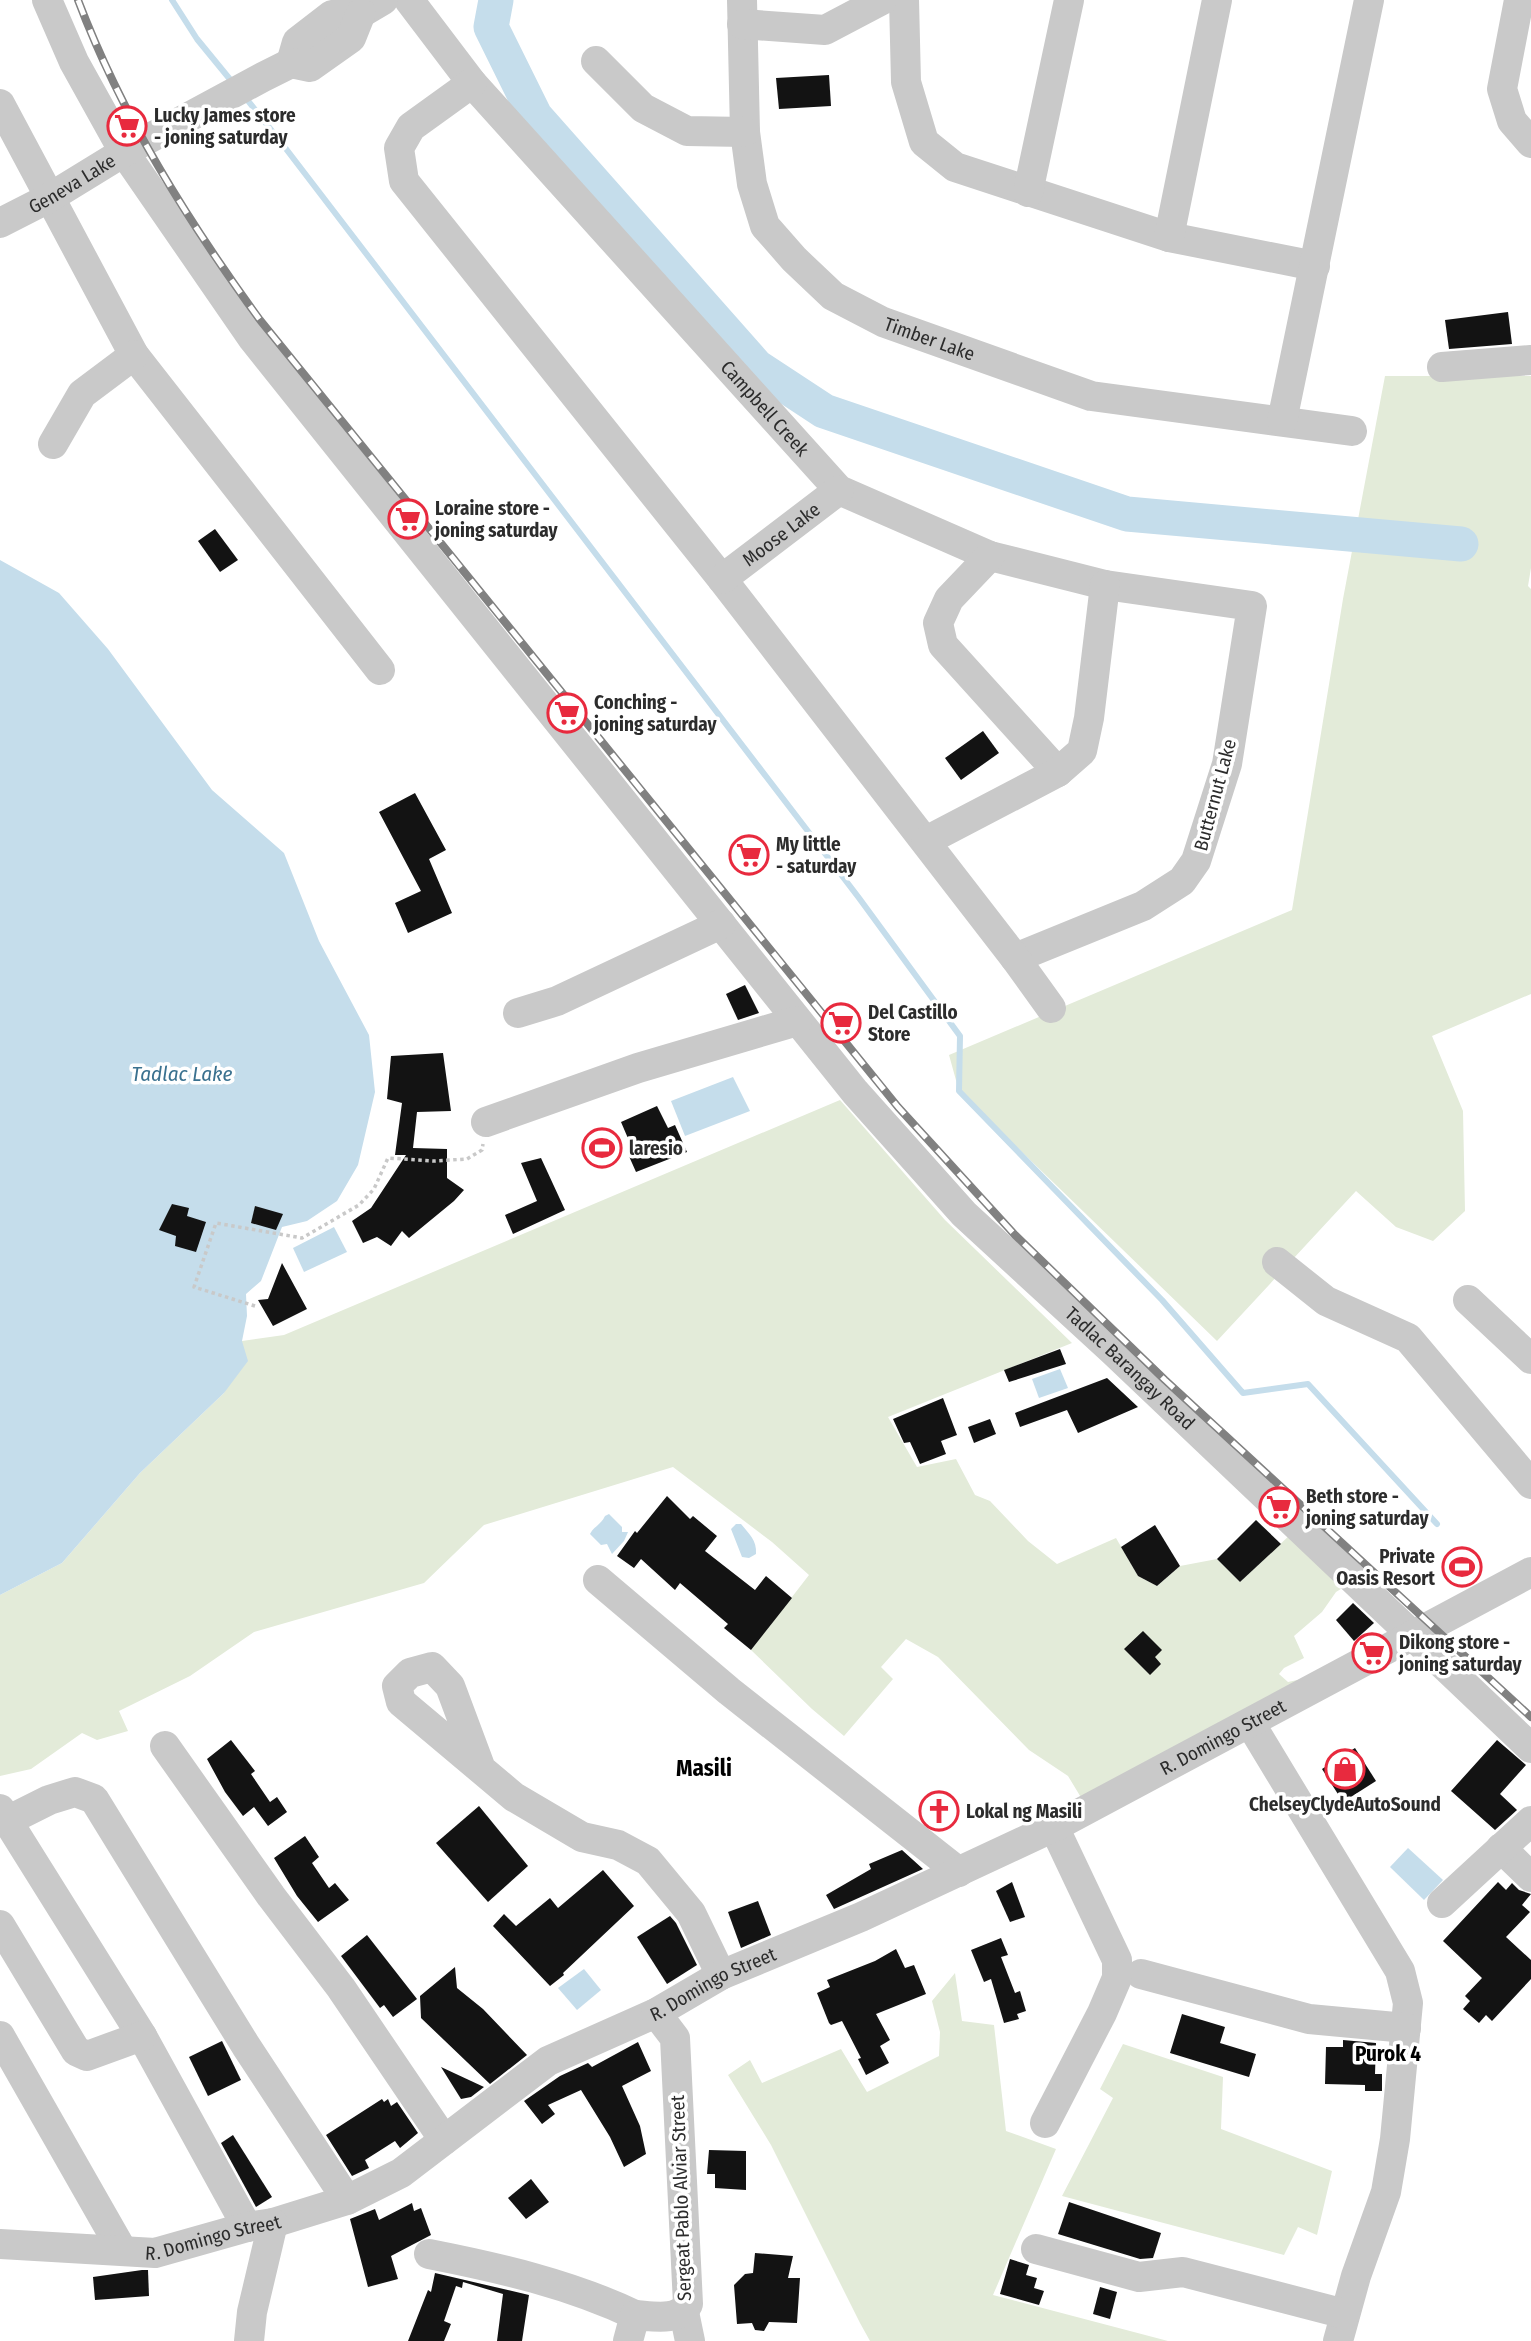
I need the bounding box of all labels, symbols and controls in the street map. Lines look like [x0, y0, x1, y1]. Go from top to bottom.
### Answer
place label: Lucky James store - joning saturday [154, 104, 296, 149]
supermarket icon: Lucky James store - joning saturday [106, 105, 148, 147]
street label: Geneva Lake [24, 149, 119, 218]
street label: Timber Lake [881, 312, 978, 365]
street label: Campbell Creek [716, 356, 814, 461]
place label: Loraine store - joning saturday [434, 497, 558, 542]
street label: Moose Lake [738, 497, 824, 571]
supermarket icon: Loraine store - joning saturday [387, 498, 429, 540]
place label: Conching - joning saturday [593, 691, 717, 736]
supermarket icon: Conching - joning saturday [546, 692, 588, 734]
street label: Butternut Lake [1189, 737, 1241, 853]
place label: My little - saturday [776, 833, 857, 878]
supermarket icon: My little - saturday [728, 834, 770, 876]
place label: Del Castillo Store [868, 1001, 958, 1046]
supermarket icon: Del Castillo Store [820, 1002, 862, 1044]
water label: Tadlac Lake [132, 1061, 232, 1087]
sports icon: laresio [581, 1127, 623, 1169]
place label: laresio [629, 1137, 683, 1160]
street label: Tadlac Barangay Road [1061, 1302, 1200, 1434]
place label: Beth store - joning saturday [1305, 1485, 1429, 1530]
supermarket icon: Beth store - joning saturday [1258, 1486, 1300, 1528]
place label: Private Oasis Resort [1336, 1545, 1435, 1590]
sports icon: Private Oasis Resort [1441, 1546, 1483, 1588]
place label: Dikong store - joning saturday [1398, 1631, 1522, 1676]
supermarket icon: Dikong store - joning saturday [1351, 1632, 1393, 1674]
street label: R. Domingo Street [1156, 1694, 1290, 1780]
shop icon: ChelseyClydeAutoSound [1324, 1748, 1366, 1790]
district label: Masili [676, 1754, 732, 1782]
church icon: Lokal ng Masili [918, 1790, 960, 1832]
place label: ChelseyClydeAutoSound [1249, 1793, 1441, 1816]
place label: Lokal ng Masili [966, 1800, 1082, 1823]
street label: R. Domingo Street [646, 1942, 780, 2026]
district label: Purok 4 [1355, 2041, 1421, 2067]
street label: Sergeat Pablo Alviar Street [666, 2094, 696, 2301]
street label: R. Domingo Street [144, 2210, 284, 2265]

